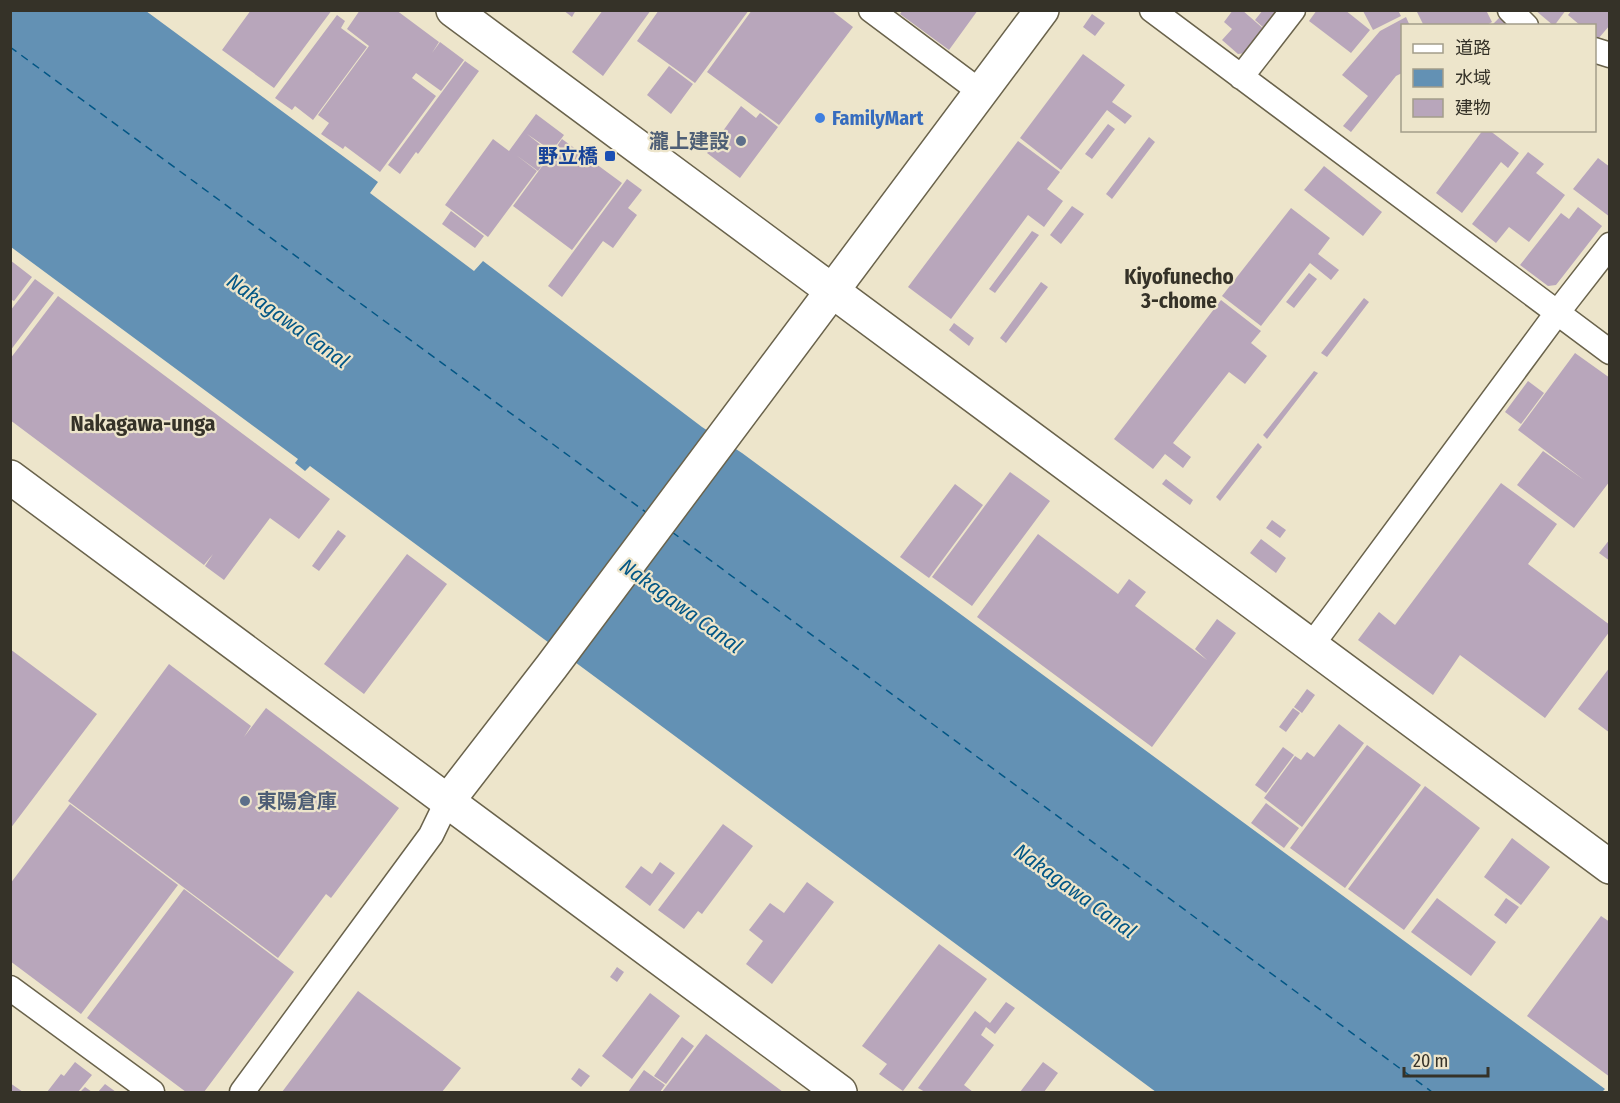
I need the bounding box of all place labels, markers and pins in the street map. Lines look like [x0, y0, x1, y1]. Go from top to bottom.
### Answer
place label: FamilyMart [832, 106, 924, 130]
marker: FamilyMart [813, 111, 827, 125]
place label: 瀧上建設 [649, 129, 729, 153]
marker: 瀧上建設 [734, 134, 748, 148]
place label: 野立橋 [538, 144, 598, 168]
marker: 野立橋 [603, 149, 617, 163]
place label: 東陽倉庫 [257, 789, 337, 813]
marker: 東陽倉庫 [238, 794, 252, 808]

